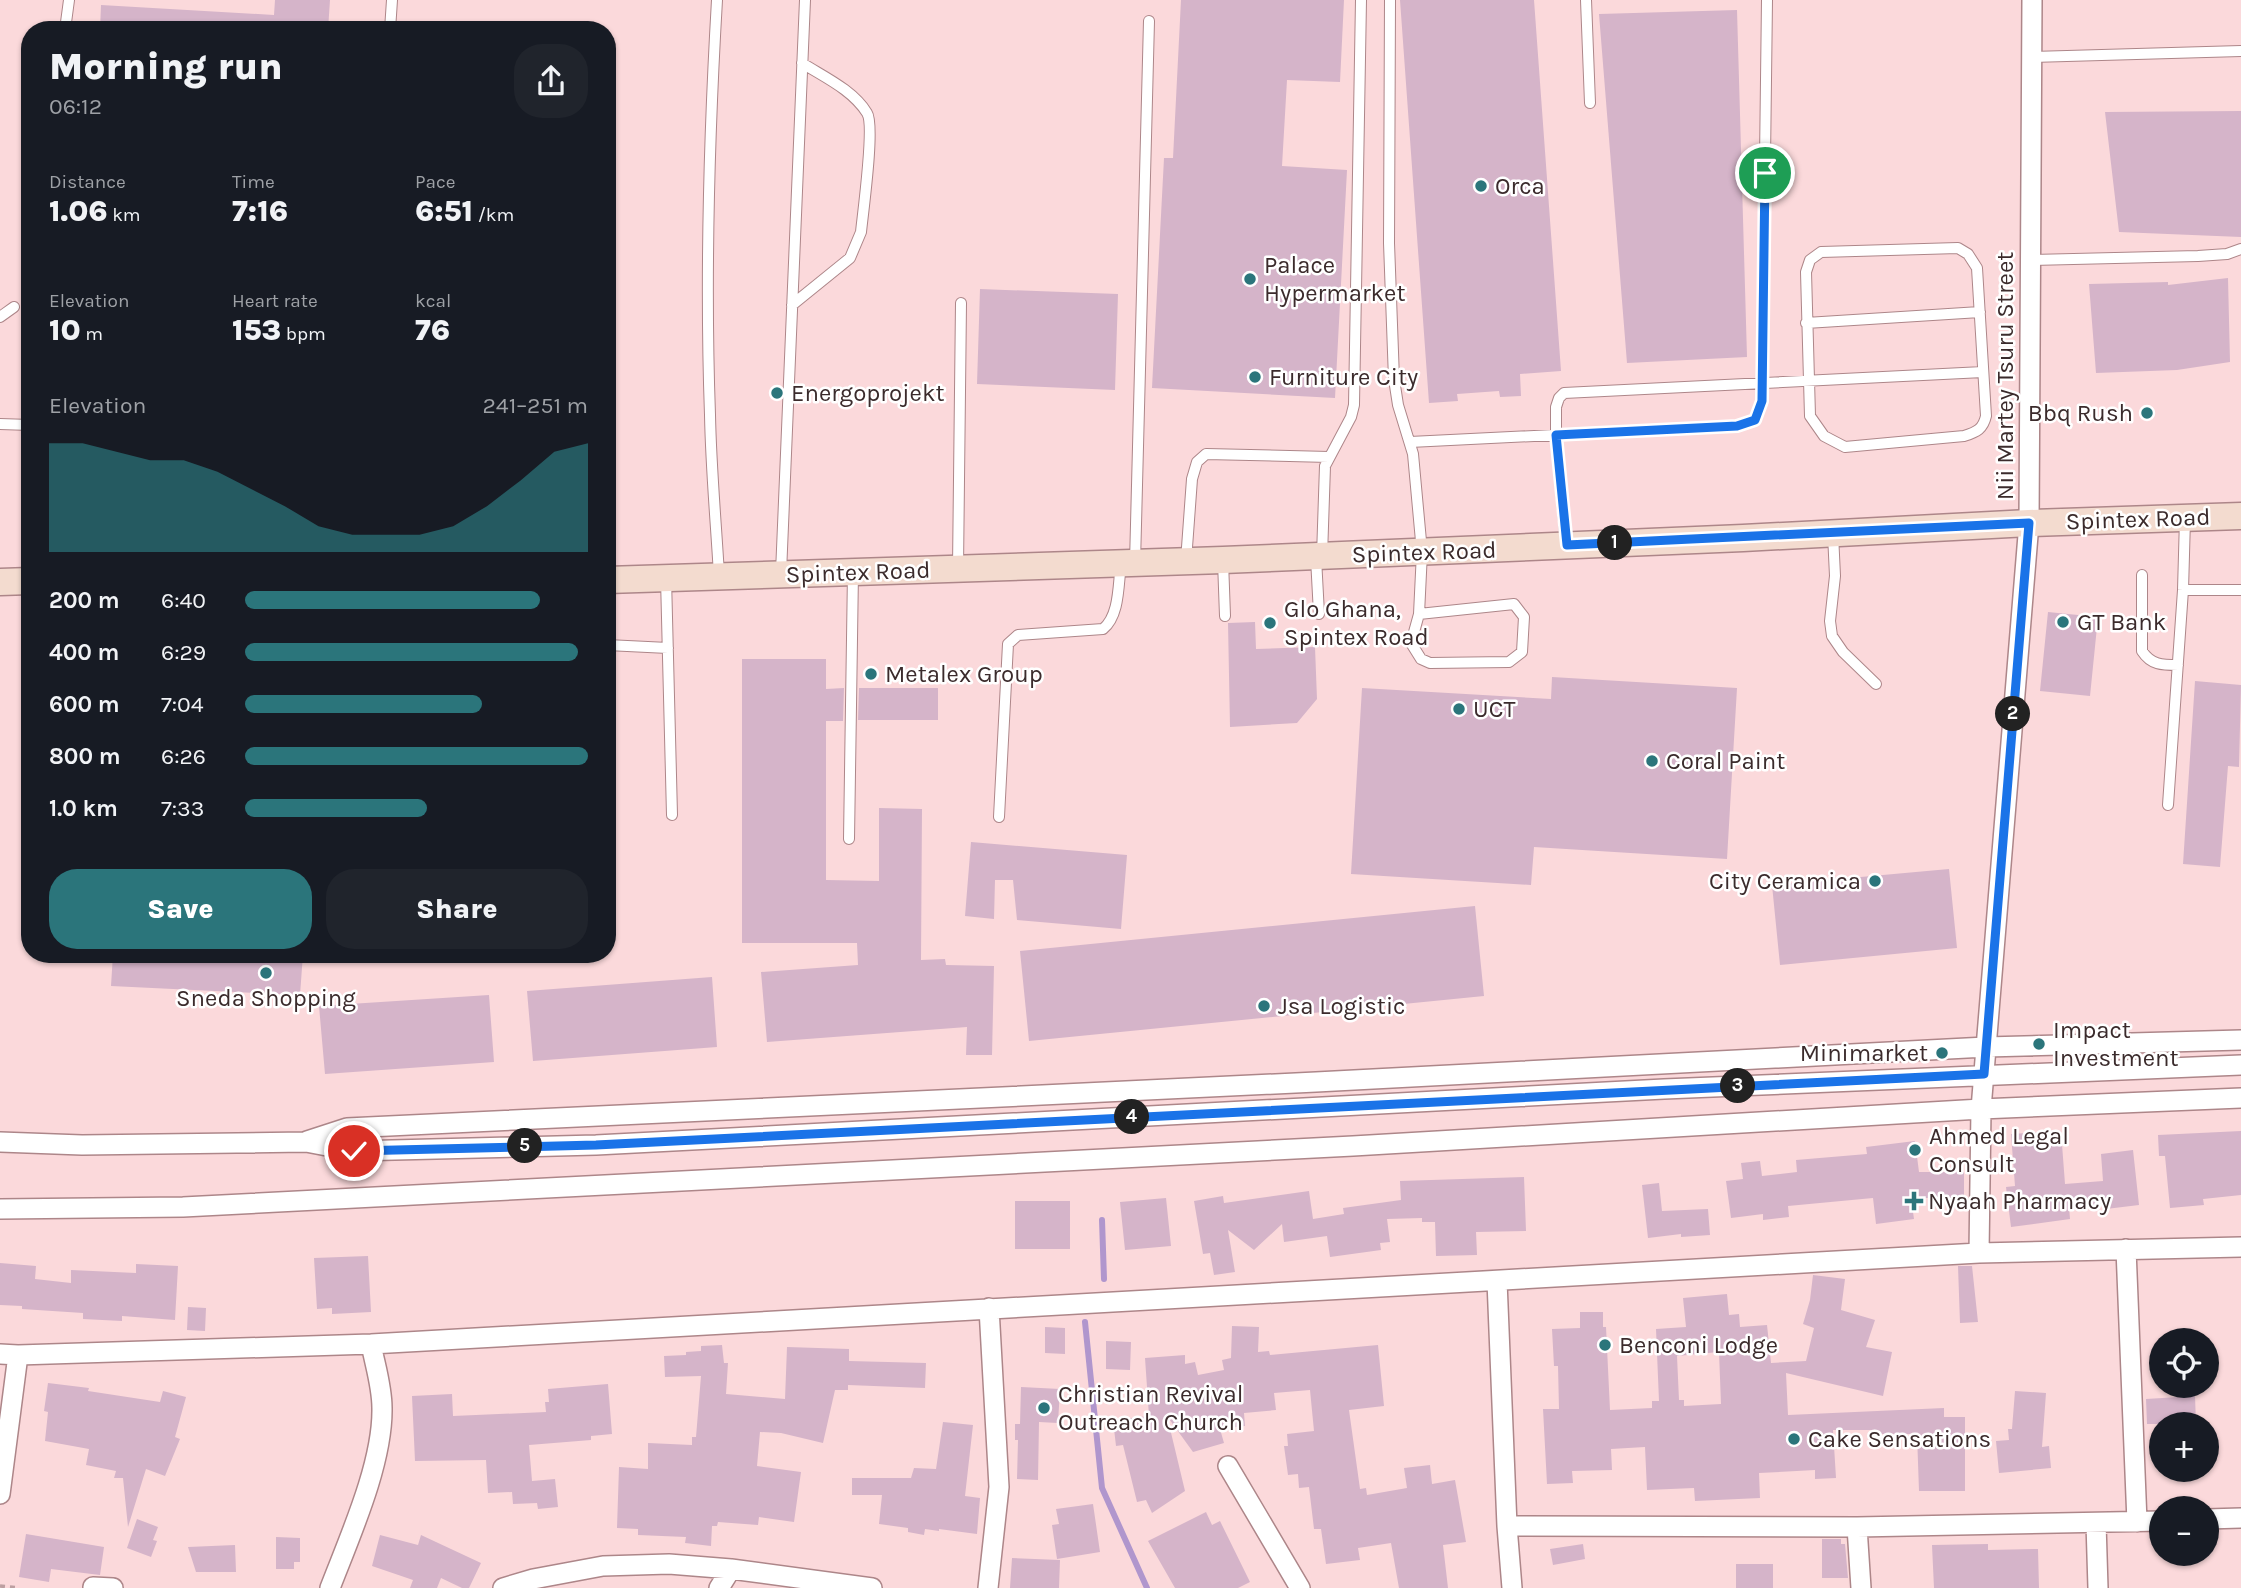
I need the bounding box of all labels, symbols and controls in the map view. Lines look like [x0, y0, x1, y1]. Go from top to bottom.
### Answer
text: Morning run [49, 44, 283, 89]
button: share [514, 44, 588, 118]
text: 06:12 [49, 93, 102, 120]
pin [1735, 143, 1795, 203]
icon: arrive [1746, 154, 1784, 192]
text: Distance [49, 171, 126, 193]
text: Time [232, 171, 275, 193]
text: Pace [415, 171, 456, 193]
place label: Orca [1495, 172, 1545, 200]
marker: Orca [1473, 178, 1489, 194]
text: 1.06 [49, 193, 108, 229]
text: 7:16 [232, 193, 288, 229]
text: 6:51 [415, 193, 473, 229]
text: km [108, 204, 141, 226]
text: /km [473, 204, 514, 226]
place label: Palace Hypermarket [1264, 251, 1405, 307]
street label: Nii Martey Tsuru Street [1991, 252, 2019, 500]
marker: Palace Hypermarket [1242, 271, 1258, 287]
text: Elevation [49, 290, 129, 312]
text: Heart rate [232, 290, 318, 312]
text: kcal [415, 290, 451, 312]
text: 10 [49, 312, 81, 348]
text: 153 [232, 312, 281, 348]
text: 76 [415, 312, 450, 348]
text: m [81, 323, 103, 345]
text: bpm [281, 323, 326, 345]
place label: Furniture City [1269, 363, 1418, 391]
marker: Furniture City [1247, 369, 1263, 385]
place label: Energoprojekt [791, 379, 944, 407]
marker: Energoprojekt [769, 385, 785, 401]
text: Elevation [49, 392, 146, 419]
text: 241–251 m [482, 392, 588, 419]
place label: Bbq Rush [2028, 399, 2133, 427]
marker: Bbq Rush [2139, 405, 2155, 421]
street label: Spintex Road [2065, 502, 2211, 536]
pin: 1 [1598, 526, 1632, 560]
text: 1 [1611, 531, 1618, 553]
street label: Spintex Road [1351, 535, 1497, 569]
street label: Spintex Road [785, 555, 931, 589]
text: 200 m [49, 587, 120, 614]
text: 6:40 [161, 587, 206, 614]
place label: Glo Ghana, Spintex Road [1284, 595, 1429, 651]
place label: GT Bank [2077, 608, 2166, 636]
marker: GT Bank [2055, 614, 2071, 630]
marker: Glo Ghana, Spintex Road [1262, 615, 1278, 631]
text: 400 m [49, 639, 119, 666]
text: 6:29 [161, 639, 206, 666]
place label: Metalex Group [885, 660, 1043, 688]
marker: Metalex Group [863, 666, 879, 682]
text: 600 m [49, 691, 120, 718]
text: 7:04 [161, 691, 204, 718]
place label: UCT [1473, 695, 1515, 723]
pin: 2 [1996, 696, 2030, 732]
marker: UCT [1451, 701, 1467, 717]
text: 2 [2007, 702, 2018, 724]
text: 800 m [49, 743, 121, 770]
text: 6:26 [161, 743, 206, 770]
place label: Coral Paint [1666, 747, 1785, 775]
marker: Coral Paint [1644, 753, 1660, 769]
text: 1.0 km [49, 795, 118, 822]
text: 7:33 [161, 795, 204, 822]
place label: City Ceramica [1709, 867, 1861, 895]
button: Save [49, 869, 312, 949]
button: Share [326, 869, 588, 949]
marker: City Ceramica [1867, 873, 1883, 889]
marker: Sneda Shopping [258, 965, 274, 981]
place label: Sneda Shopping [176, 984, 356, 1012]
place label: Jsa Logistic [1278, 992, 1405, 1020]
marker: Jsa Logistic [1256, 998, 1272, 1014]
place label: Impact Investment [2053, 1016, 2179, 1072]
marker: Impact Investment [2031, 1036, 2047, 1052]
place label: Minimarket [1800, 1039, 1928, 1067]
marker: Minimarket [1934, 1045, 1950, 1061]
pin: 3 [1720, 1068, 1756, 1104]
text: 3 [1732, 1074, 1743, 1096]
pin: 4 [1114, 1100, 1150, 1134]
text: 4 [1126, 1105, 1137, 1127]
pin [324, 1121, 384, 1181]
place label: Ahmed Legal Consult [1929, 1122, 2069, 1178]
pin: 5 [508, 1128, 542, 1164]
icon: check [335, 1132, 373, 1170]
text: 5 [519, 1134, 530, 1156]
marker: Ahmed Legal Consult [1907, 1142, 1923, 1158]
place label: Nyaah Pharmacy [1928, 1187, 2111, 1215]
marker: Nyaah Pharmacy [1906, 1193, 1922, 1209]
map controls [2149, 1328, 2219, 1566]
button: locate [2149, 1328, 2219, 1398]
place label: Benconi Lodge [1619, 1331, 1778, 1359]
marker: Benconi Lodge [1597, 1337, 1613, 1353]
place label: Christian Revival Outreach Church [1058, 1380, 1243, 1436]
marker: Christian Revival Outreach Church [1036, 1400, 1052, 1416]
button: + [2149, 1412, 2219, 1482]
place label: Cake Sensations [1808, 1425, 1991, 1453]
marker: Cake Sensations [1786, 1431, 1802, 1447]
button: − [2149, 1496, 2219, 1566]

